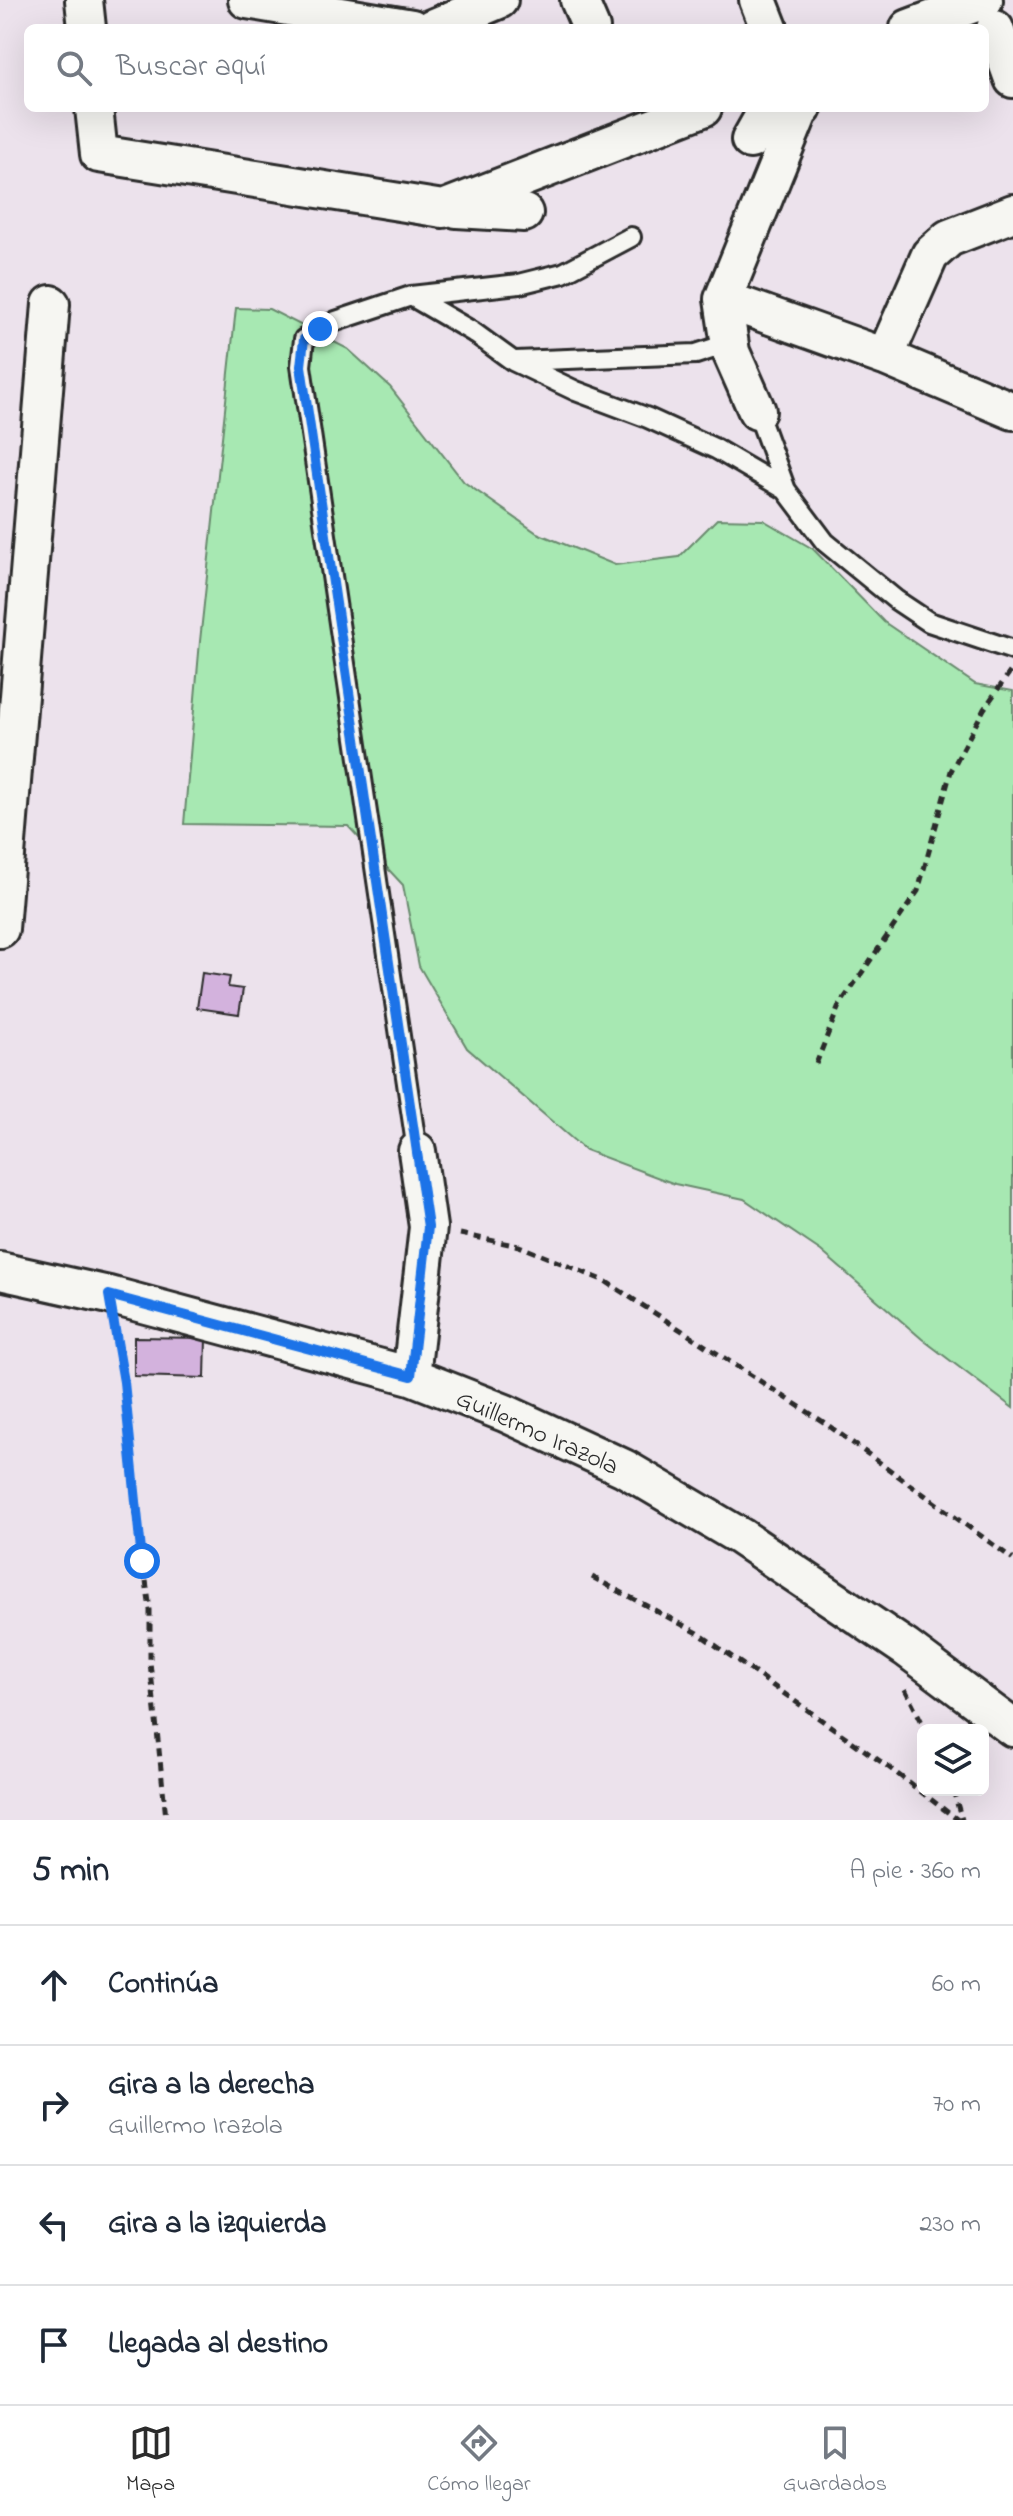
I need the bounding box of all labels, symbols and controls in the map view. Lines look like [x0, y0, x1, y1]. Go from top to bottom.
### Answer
search box [24, 24, 989, 112]
icon: search [52, 46, 96, 90]
text: Buscar aquí [116, 46, 266, 90]
route end [302, 311, 338, 347]
street label: Guillermo Irazola [449, 1381, 624, 1487]
route start [124, 1543, 160, 1579]
map controls [917, 1724, 989, 1796]
button: layers [917, 1724, 989, 1796]
text: 5 min [32, 1847, 109, 1897]
text: A pie · 360 m [849, 1853, 981, 1891]
icon: ahead [32, 1963, 76, 2007]
text: Continúa [108, 1963, 218, 2007]
text: 60 m [932, 1966, 981, 2004]
text: Gira a la derecha [108, 2064, 314, 2108]
icon: right [32, 2083, 76, 2127]
text: 70 m [932, 2086, 981, 2124]
text: Guillermo Irazola [108, 2108, 283, 2146]
icon: left [32, 2203, 76, 2247]
text: Gira a la izquierda [108, 2203, 326, 2247]
text: 230 m [919, 2206, 981, 2244]
icon: arrive [32, 2323, 76, 2367]
text: Llegada al destino [108, 2323, 328, 2367]
tab: Mapa [126, 2421, 175, 2501]
tab: Cómo llegar [427, 2421, 531, 2501]
tab: Guardados [783, 2421, 887, 2501]

